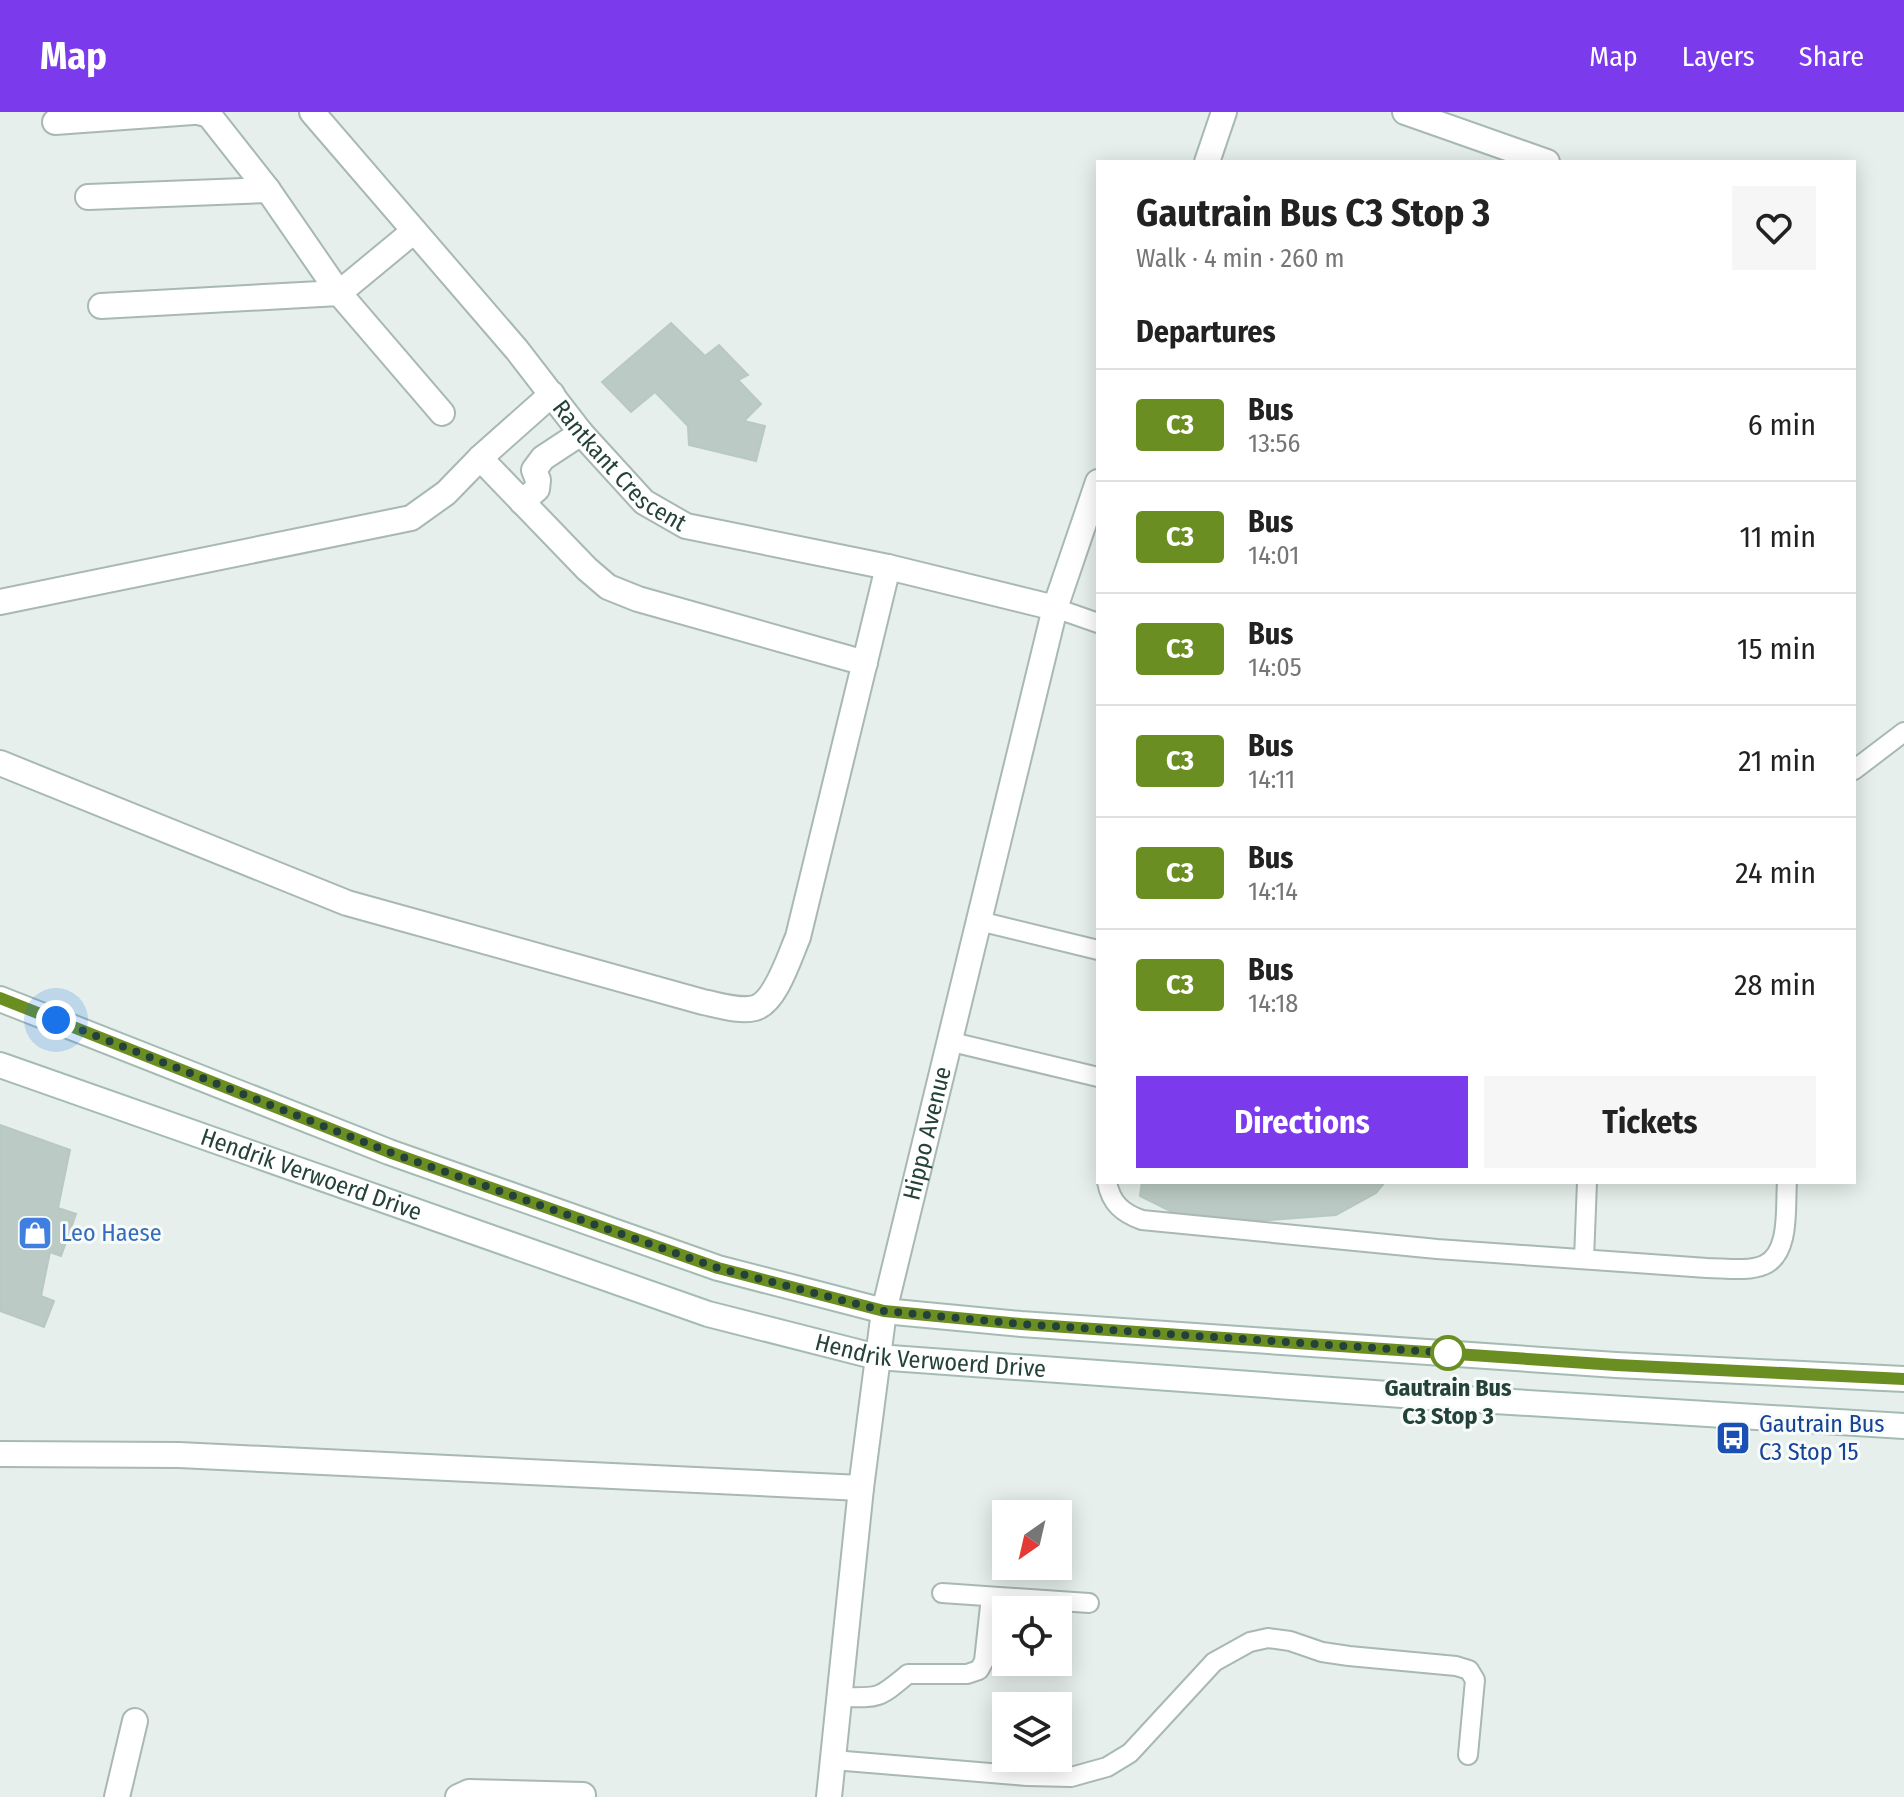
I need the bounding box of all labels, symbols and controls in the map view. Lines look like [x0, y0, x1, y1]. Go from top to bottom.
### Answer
text: Map [40, 33, 107, 79]
text: Map [1589, 40, 1638, 73]
text: Layers [1682, 40, 1755, 73]
text: Share [1799, 40, 1864, 73]
button: heart [1732, 186, 1816, 270]
text: Gautrain Bus C3 Stop 3 [1136, 190, 1490, 236]
text: Walk · 4 min · 260 m [1136, 243, 1345, 274]
text: Departures [1136, 314, 1276, 350]
text: Bus [1248, 392, 1293, 428]
street label: Rantkant Crescent [547, 395, 691, 537]
text: 6 min [1748, 407, 1816, 443]
text: C3 [1166, 408, 1194, 441]
text: 13:56 [1248, 428, 1300, 459]
text: Bus [1248, 504, 1293, 540]
text: 11 min [1740, 519, 1816, 555]
text: C3 [1166, 520, 1194, 553]
text: 14:01 [1248, 540, 1299, 571]
text: Bus [1248, 616, 1293, 652]
text: 15 min [1737, 631, 1816, 667]
text: C3 [1166, 632, 1194, 665]
text: 14:05 [1248, 652, 1302, 683]
text: Bus [1248, 728, 1293, 764]
text: 21 min [1738, 743, 1816, 779]
text: C3 [1166, 744, 1194, 777]
text: 14:11 [1248, 764, 1295, 795]
text: Bus [1248, 840, 1293, 876]
text: 24 min [1735, 855, 1816, 891]
text: C3 [1166, 856, 1194, 889]
text: 14:14 [1248, 876, 1298, 907]
text: Bus [1248, 952, 1293, 988]
text: 28 min [1734, 967, 1816, 1003]
text: C3 [1166, 968, 1194, 1001]
text: 14:18 [1248, 988, 1298, 1019]
your location [36, 1000, 76, 1040]
street label: Hippo Avenue [897, 1064, 957, 1203]
button: Directions [1136, 1076, 1468, 1168]
button: Tickets [1484, 1076, 1816, 1168]
street label: Hendrik Verwoerd Drive [197, 1123, 426, 1226]
shop icon: Leo Haese [16, 1214, 54, 1252]
place label: Leo Haese [61, 1219, 162, 1247]
street label: Hendrik Verwoerd Drive [812, 1328, 1047, 1383]
marker: Gautrain Bus C3 Stop 3 [1431, 1336, 1465, 1370]
place label: Gautrain Bus C3 Stop 3 [1384, 1374, 1512, 1430]
place label: Gautrain Bus C3 Stop 15 [1759, 1410, 1885, 1466]
bus stop icon: Gautrain Bus C3 Stop 15 [1714, 1419, 1752, 1457]
north arrow [992, 1500, 1072, 1580]
map controls [992, 1500, 1072, 1772]
button: locate [992, 1596, 1072, 1676]
button: layers [992, 1692, 1072, 1772]

